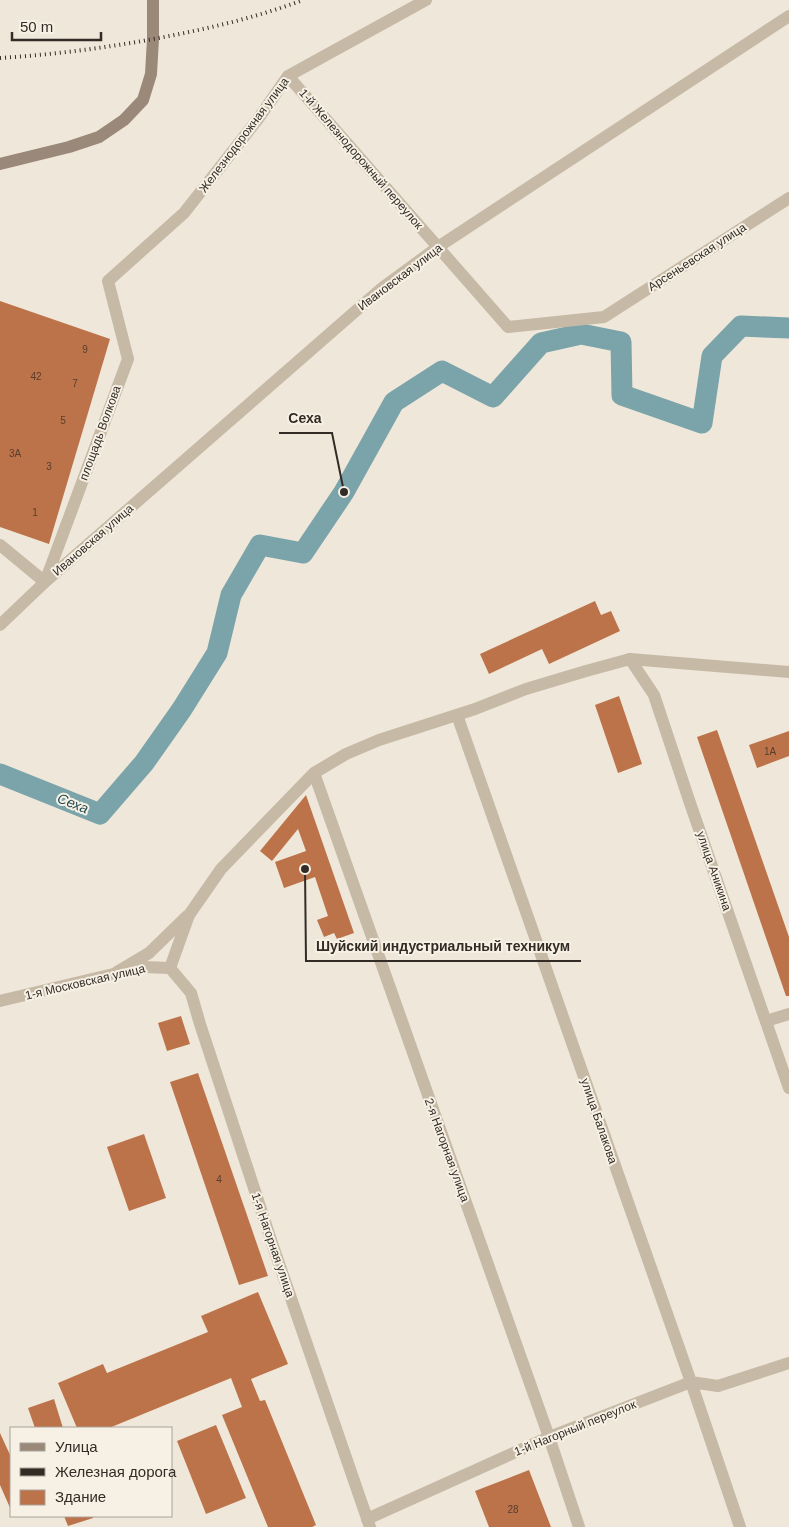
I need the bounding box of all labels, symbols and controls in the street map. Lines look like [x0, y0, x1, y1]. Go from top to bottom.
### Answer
scale bar [12, 10, 101, 42]
text: 50 m [20, 18, 53, 35]
street label: Железнодорожная улица [196, 75, 292, 195]
street label: 1-й Железнодорожный переулок [296, 86, 426, 233]
street label: Арсеньевская улица [645, 220, 749, 294]
street label: Ивановская улица [355, 240, 445, 313]
house number: 9 [82, 344, 88, 355]
house number: 42 [30, 371, 42, 382]
house number: 7 [72, 378, 78, 389]
street label: площадь Волкова [76, 383, 124, 482]
callout: Сеха [279, 404, 332, 433]
text: Сеха [288, 410, 322, 426]
house number: 5 [60, 415, 66, 426]
house number: 3А [9, 448, 21, 459]
house number: 3 [46, 461, 52, 472]
street label: Ивановская улица [50, 501, 136, 579]
house number: 1 [32, 507, 38, 518]
house number: 1А [764, 746, 776, 757]
water label: Сеха [55, 790, 91, 816]
street label: улица Аникина [694, 830, 734, 913]
callout: Шуйский индустриальный техникум [306, 932, 581, 961]
text: Шуйский индустриальный техникум [316, 938, 570, 954]
street label: 1-я Московская улица [24, 961, 147, 1003]
street label: улица Балакова [578, 1076, 620, 1166]
street label: 2-я Нагорная улица [422, 1096, 472, 1204]
house number: 4 [216, 1174, 222, 1185]
street label: 1-я Нагорная улица [249, 1191, 298, 1299]
street label: 1-й Нагорный переулок [512, 1397, 639, 1459]
legend [10, 1427, 172, 1517]
text: Улица [55, 1438, 98, 1455]
text: Железная дорога [55, 1463, 177, 1480]
text: Здание [55, 1488, 106, 1505]
house number: 28 [507, 1504, 519, 1515]

